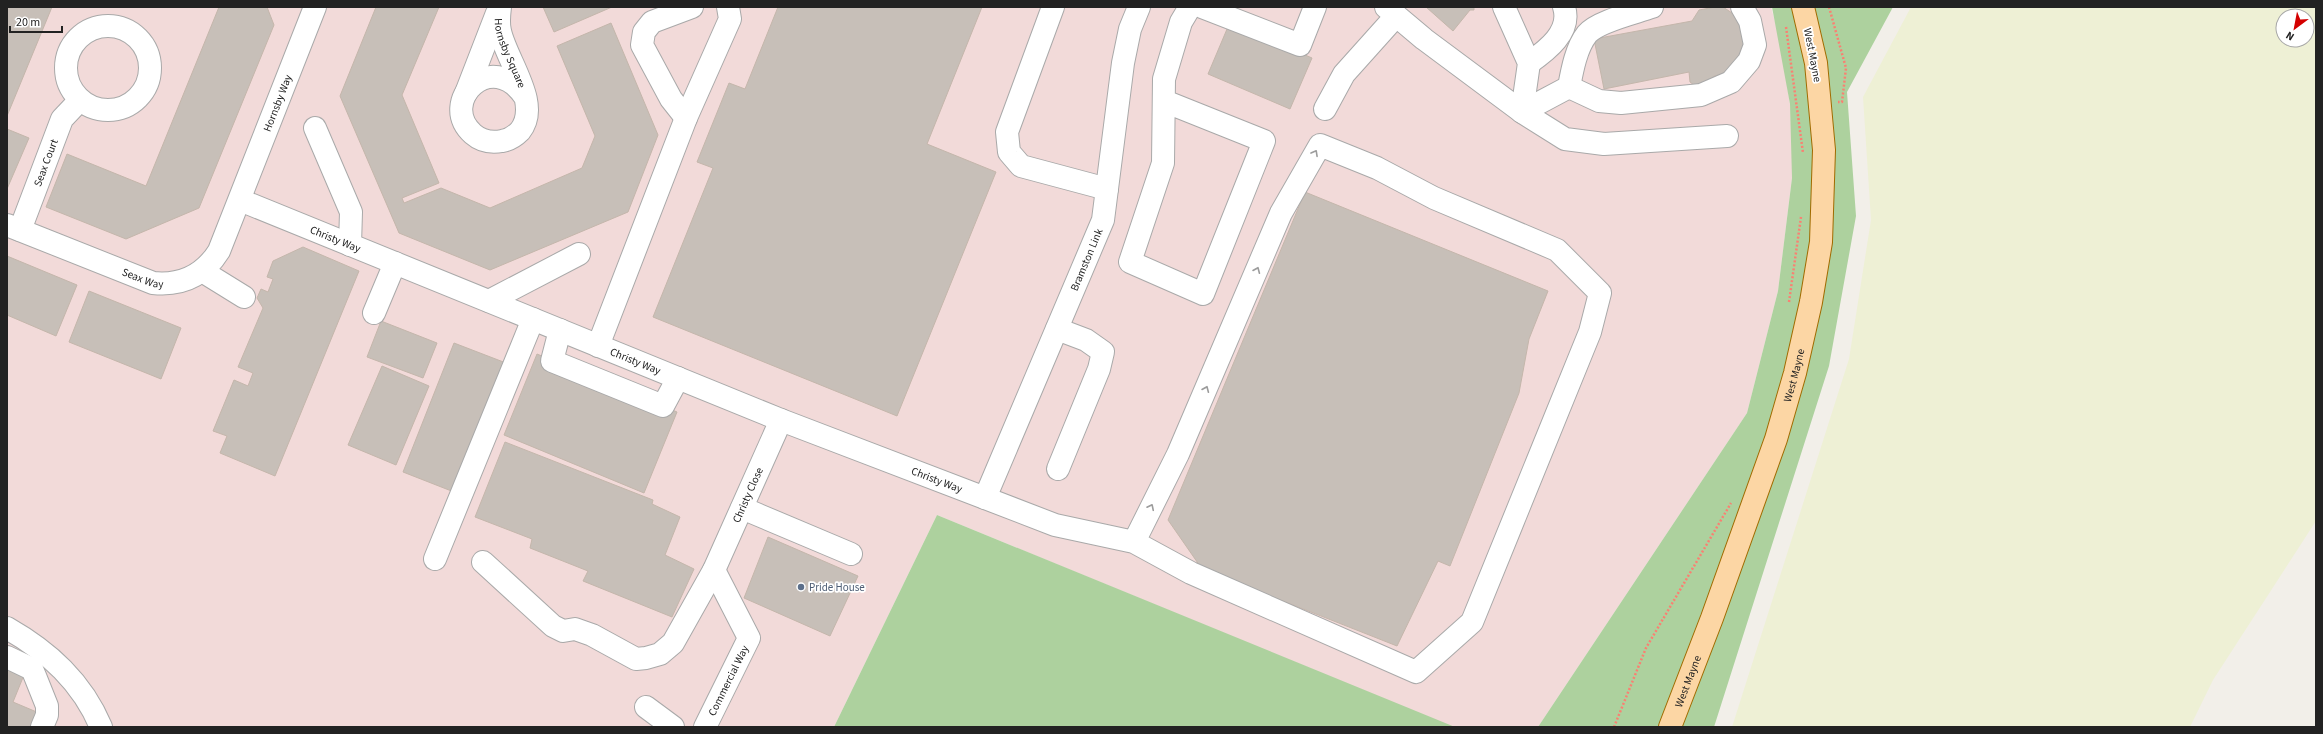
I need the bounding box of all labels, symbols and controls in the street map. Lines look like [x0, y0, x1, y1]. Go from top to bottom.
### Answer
scale bar [10, 8, 62, 34]
north arrow [2275, 8, 2315, 48]
text: 20 m [16, 14, 40, 31]
street label: Hornsby Square [491, 18, 529, 91]
street label: West Mayne [1800, 27, 1825, 84]
text: N [2283, 28, 2297, 44]
street label: Hornsby Way [260, 72, 296, 134]
street label: Seax Court [30, 137, 62, 189]
one-way arrow [1310, 150, 1317, 158]
street label: Christy Way [308, 222, 363, 256]
street label: Bramston Link [1067, 226, 1107, 293]
street label: Seax Way [120, 264, 164, 292]
one-way arrow [1252, 266, 1260, 274]
street label: Christy Way [608, 344, 663, 378]
street label: West Mayne [1780, 347, 1808, 404]
one-way arrow [1201, 386, 1209, 393]
street label: Christy Close [729, 464, 767, 525]
street label: Christy Way [909, 464, 964, 497]
one-way arrow [1146, 504, 1154, 511]
place label: Pride House [809, 580, 865, 595]
marker: Pride House [796, 582, 806, 592]
street label: Commercial Way [705, 643, 752, 719]
street label: West Mayne [1671, 653, 1705, 710]

